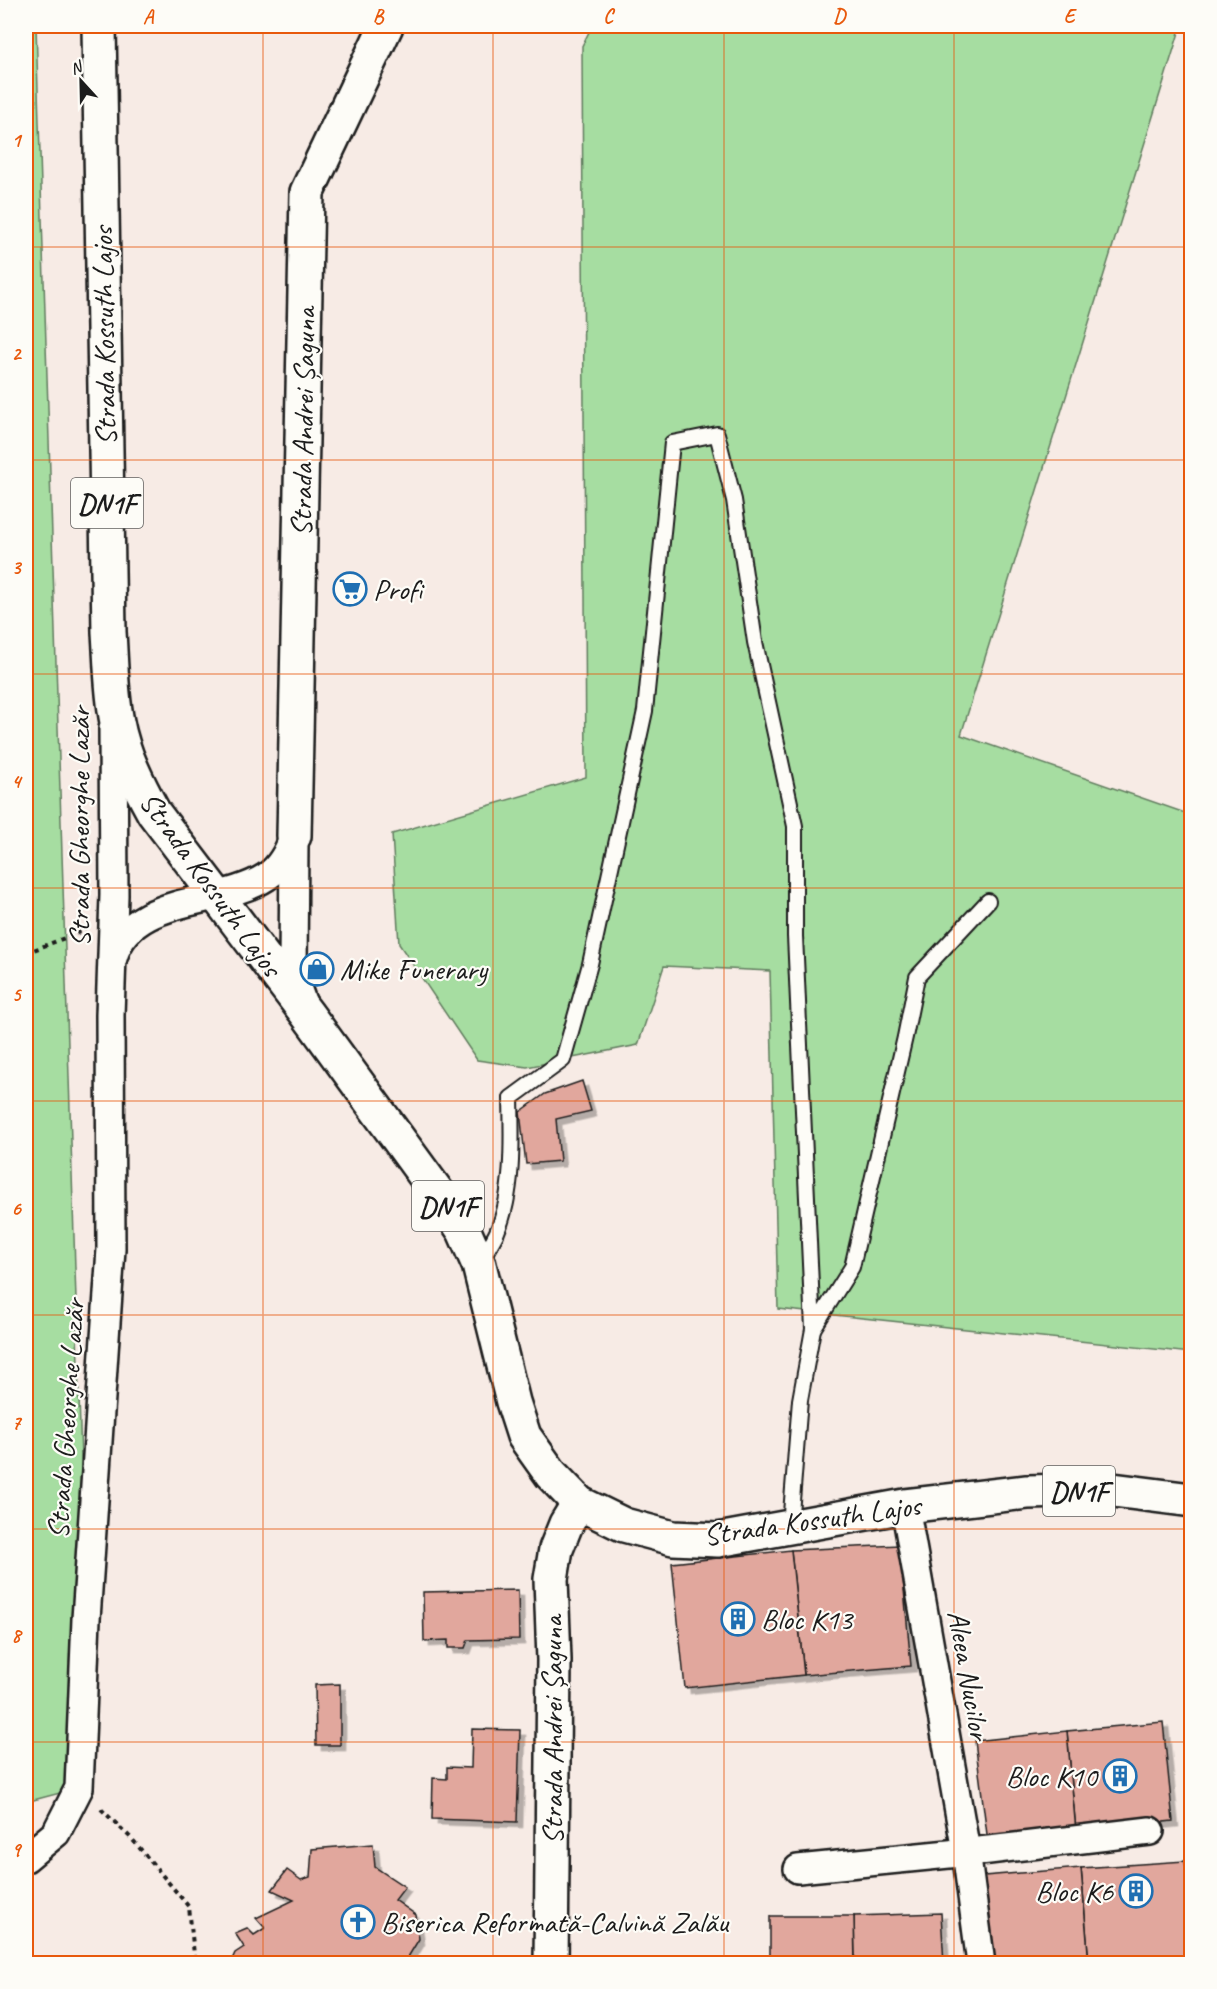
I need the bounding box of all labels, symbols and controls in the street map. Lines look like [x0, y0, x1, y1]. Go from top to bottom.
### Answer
text: A [143, 4, 155, 29]
text: B [373, 4, 385, 29]
text: C [603, 4, 615, 29]
text: D [833, 4, 847, 29]
text: E [1064, 4, 1078, 29]
north arrow [51, 51, 111, 111]
text: N [67, 56, 87, 79]
text: 1 [12, 128, 23, 153]
street label: Strada Kossuth Lajos [83, 223, 125, 446]
street label: Strada Andrei Șaguna [282, 305, 324, 537]
text: 2 [12, 341, 23, 366]
road number: DN1F [71, 478, 143, 528]
text: 3 [12, 555, 23, 580]
place label: Profi [373, 570, 425, 608]
supermarket icon: Profi [332, 571, 368, 607]
street label: Strada Gheorghe Lazăr [60, 704, 98, 947]
text: 4 [12, 769, 24, 794]
street label: Strada Kossuth Lajos [131, 784, 292, 986]
place label: Mike Funerary [340, 950, 489, 988]
shop icon: Mike Funerary [299, 951, 335, 987]
text: 5 [12, 982, 23, 1007]
road number: DN1F [412, 1181, 484, 1231]
text: 6 [11, 1196, 22, 1221]
street label: Strada Gheorghe Lazăr [39, 1295, 94, 1540]
text: 7 [12, 1410, 23, 1435]
road number: DN1F [1043, 1466, 1115, 1516]
street label: Strada Kossuth Lajos [701, 1486, 926, 1554]
place label: Bloc K13 [761, 1600, 855, 1638]
building icon: Bloc K13 [720, 1601, 756, 1637]
street label: Aleea Nucilor [939, 1607, 999, 1745]
street label: Strada Andrei Șaguna [533, 1613, 571, 1844]
text: 8 [12, 1623, 24, 1648]
place label: Bloc K10 [1006, 1757, 1099, 1795]
building icon: Bloc K10 [1102, 1758, 1138, 1794]
text: 9 [12, 1837, 23, 1862]
place label: Bloc K6 [1035, 1872, 1114, 1910]
building icon: Bloc K6 [1118, 1873, 1154, 1909]
place label: Biserica Reformată-Calvină Zalău [381, 1903, 730, 1941]
church icon: Biserica Reformată-Calvină Zalău [340, 1904, 376, 1940]

